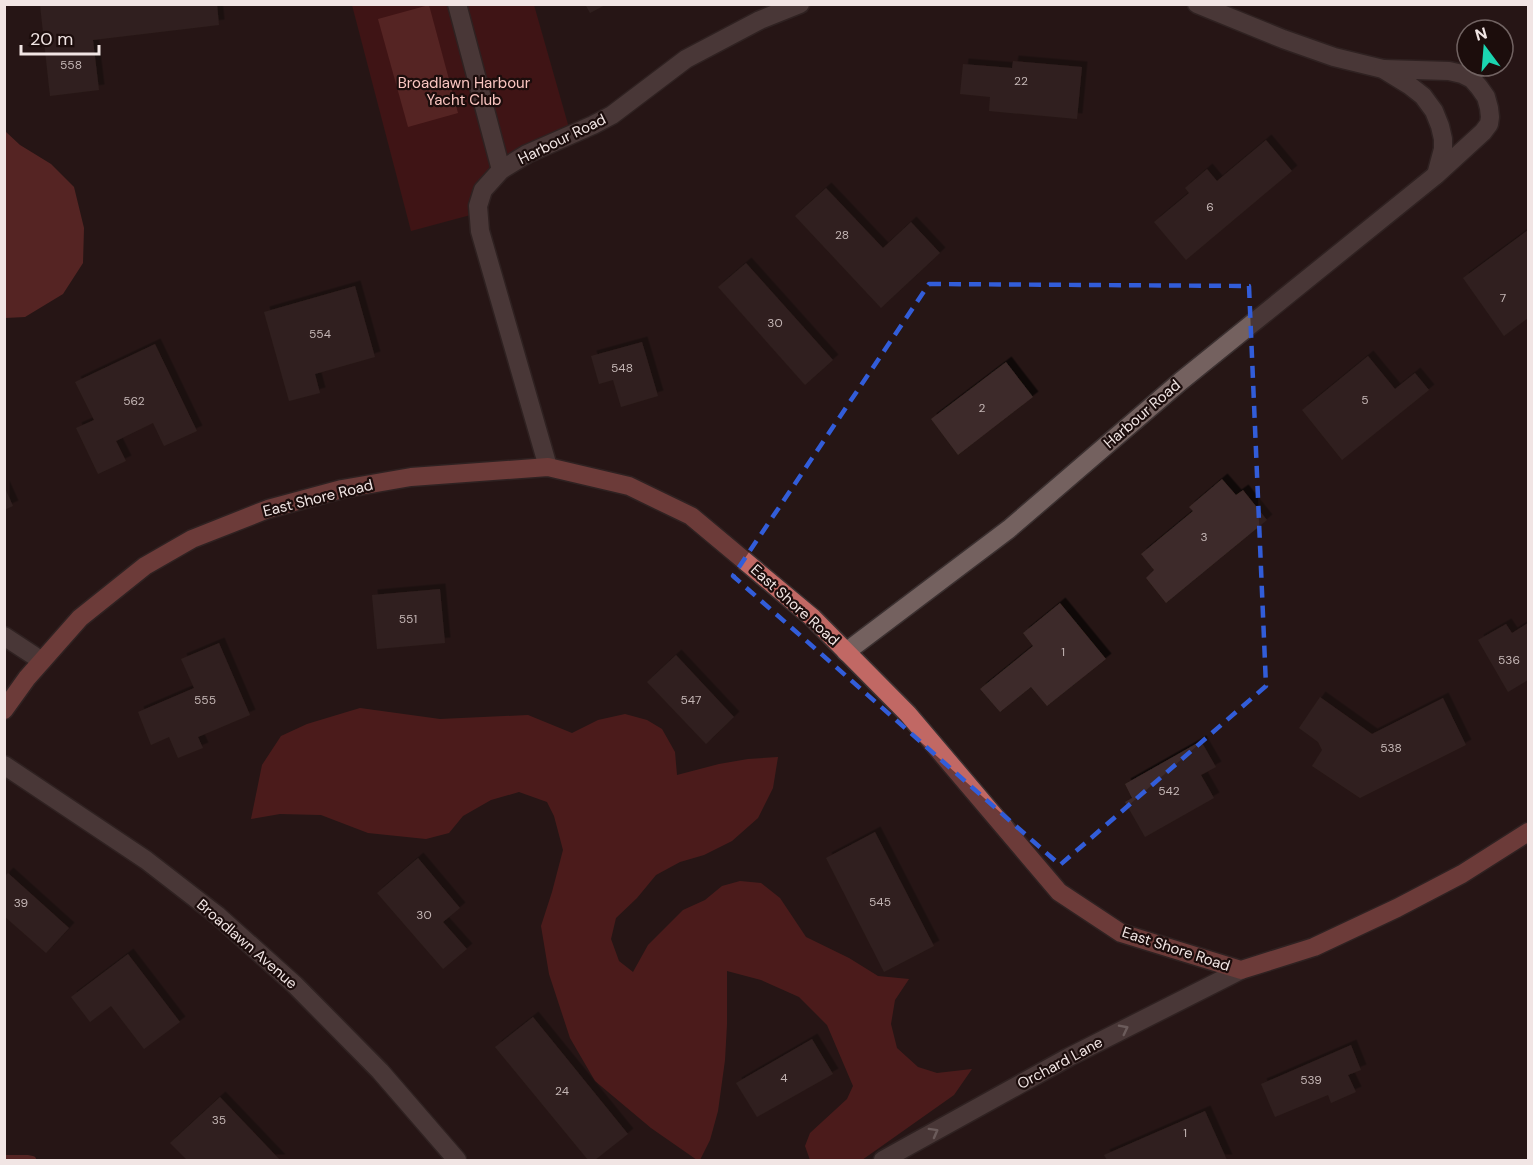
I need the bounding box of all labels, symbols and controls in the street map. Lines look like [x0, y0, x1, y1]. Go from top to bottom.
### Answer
scale bar [21, 18, 99, 56]
north arrow [1455, 18, 1515, 78]
text: N [1472, 22, 1490, 46]
text: 20 m [30, 27, 73, 51]
house number: 558 [60, 57, 82, 73]
park label: Broadlawn Harbour Yacht Club [398, 73, 531, 110]
house number: 22 [1014, 73, 1028, 89]
street label: Harbour Road [515, 109, 609, 169]
house number: 6 [1206, 199, 1214, 215]
house number: 28 [835, 227, 849, 243]
house number: 7 [1500, 290, 1506, 306]
house number: 30 [767, 315, 783, 331]
house number: 554 [309, 326, 331, 342]
house number: 548 [611, 360, 633, 376]
street label: Harbour Road [1099, 375, 1185, 453]
house number: 5 [1361, 392, 1369, 408]
house number: 562 [123, 393, 145, 409]
house number: 2 [979, 400, 986, 416]
street label: East Shore Road [261, 475, 375, 521]
house number: 3 [1200, 529, 1208, 545]
street label: East Shore Road [746, 560, 844, 650]
house number: 551 [399, 611, 417, 627]
house number: 1 [1061, 644, 1065, 660]
house number: 536 [1498, 652, 1520, 668]
house number: 555 [194, 692, 216, 708]
house number: 547 [680, 692, 702, 708]
house number: 538 [1380, 740, 1402, 756]
house number: 542 [1158, 783, 1180, 799]
house number: 545 [869, 894, 891, 910]
house number: 39 [14, 895, 28, 911]
street label: Broadlawn Avenue [192, 895, 302, 993]
house number: 30 [416, 907, 432, 923]
street label: East Shore Road [1119, 922, 1233, 976]
one-way arrow [1117, 1025, 1128, 1037]
street label: Orchard Lane [1014, 1032, 1106, 1094]
house number: 4 [780, 1070, 788, 1086]
house number: 539 [1300, 1072, 1322, 1088]
house number: 24 [555, 1083, 569, 1099]
house number: 35 [212, 1112, 226, 1128]
house number: 1 [1183, 1125, 1187, 1141]
one-way arrow [927, 1128, 938, 1139]

